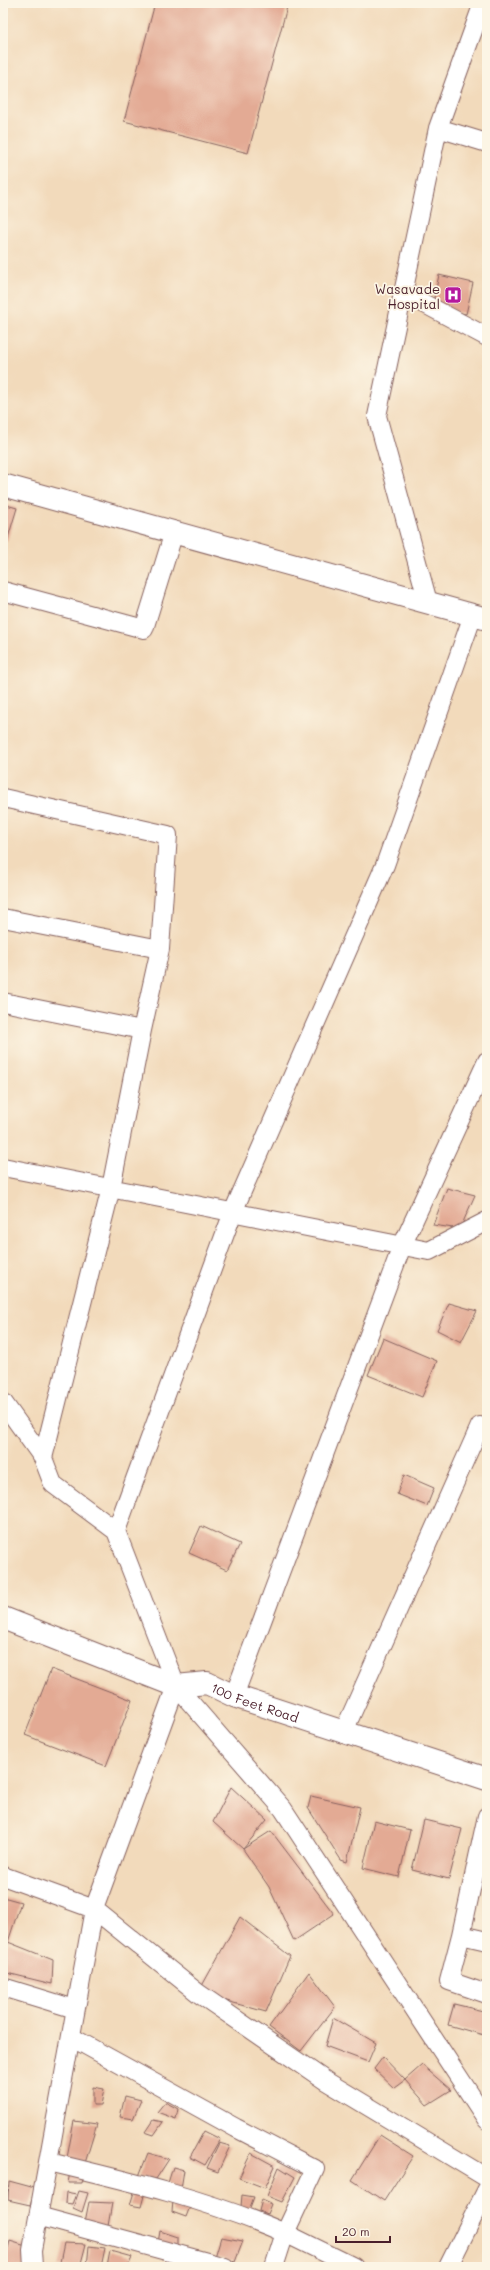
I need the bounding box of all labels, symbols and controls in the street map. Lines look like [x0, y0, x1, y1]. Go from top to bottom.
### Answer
place label: Wasavade Hospital [375, 280, 440, 312]
hospital icon: Wasavade Hospital [443, 285, 463, 305]
street label: 100 Feet Road [209, 1678, 301, 1725]
scale bar [336, 2218, 390, 2244]
text: 20 m [342, 2223, 370, 2239]

